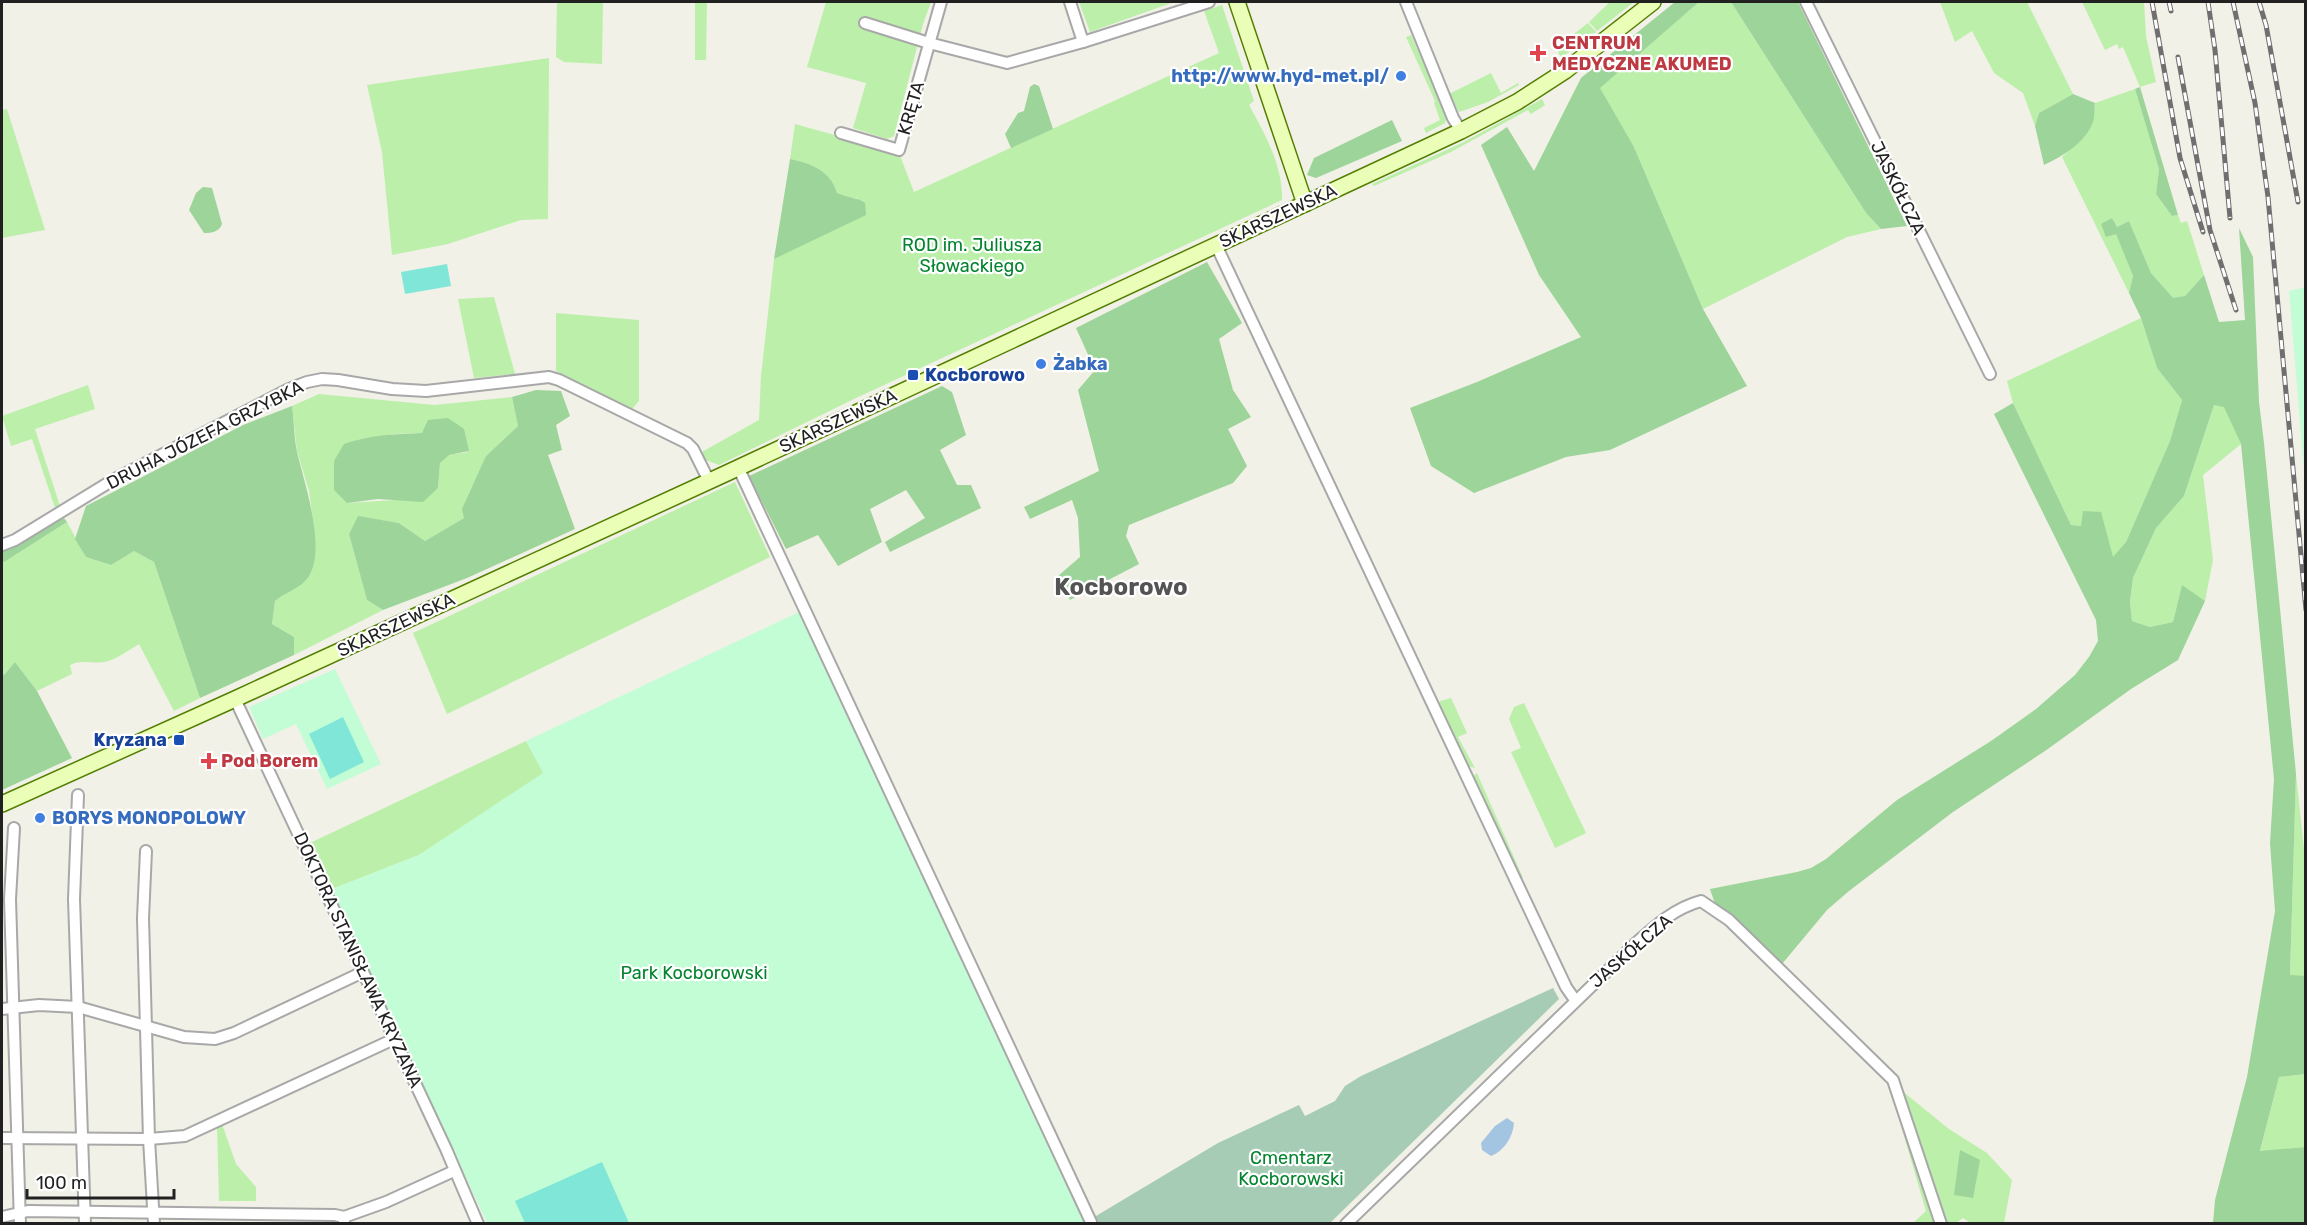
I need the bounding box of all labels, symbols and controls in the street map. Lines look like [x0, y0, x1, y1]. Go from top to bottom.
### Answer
place label: CENTRUM MEDYCZNE AKUMED [1552, 32, 1732, 75]
marker: CENTRUM MEDYCZNE AKUMED [1529, 44, 1547, 62]
place label: http://www.hyd-met.pl/ [1171, 65, 1389, 87]
marker: http://www.hyd-met.pl/ [1394, 69, 1408, 83]
street label: KRĘTA [893, 79, 929, 137]
street label: JASKÓŁCZA [1866, 138, 1930, 238]
street label: SKARSZEWSKA [1216, 179, 1340, 253]
park label: ROD im. Juliusza Słowackiego [902, 234, 1042, 277]
place label: Żabka [1053, 353, 1108, 375]
marker: Żabka [1034, 357, 1048, 371]
place label: Kocborowo [925, 364, 1025, 386]
marker: Kocborowo [906, 368, 920, 382]
street label: DRUHA JÓZEFA GRZYBKA [103, 376, 307, 494]
street label: SKARSZEWSKA [776, 384, 900, 458]
district label: Kocborowo [1054, 573, 1188, 601]
street label: SKARSZEWSKA [334, 588, 458, 662]
place label: Kryzana [93, 729, 167, 751]
marker: Kryzana [172, 733, 186, 747]
place label: Pod Borem [221, 750, 318, 772]
marker: Pod Borem [202, 754, 216, 768]
place label: BORYS MONOPOLOWY [52, 807, 246, 829]
marker: BORYS MONOPOLOWY [33, 811, 47, 825]
street label: DOKTORA STANISŁAWA KRYZANA [289, 829, 427, 1091]
street label: JASKÓŁCZA [1585, 909, 1677, 993]
park label: Park Kocborowski [620, 962, 768, 984]
park label: Cmentarz Kocborowski [1238, 1147, 1344, 1190]
scale bar [27, 1162, 174, 1200]
text: 100 m [36, 1172, 87, 1194]

